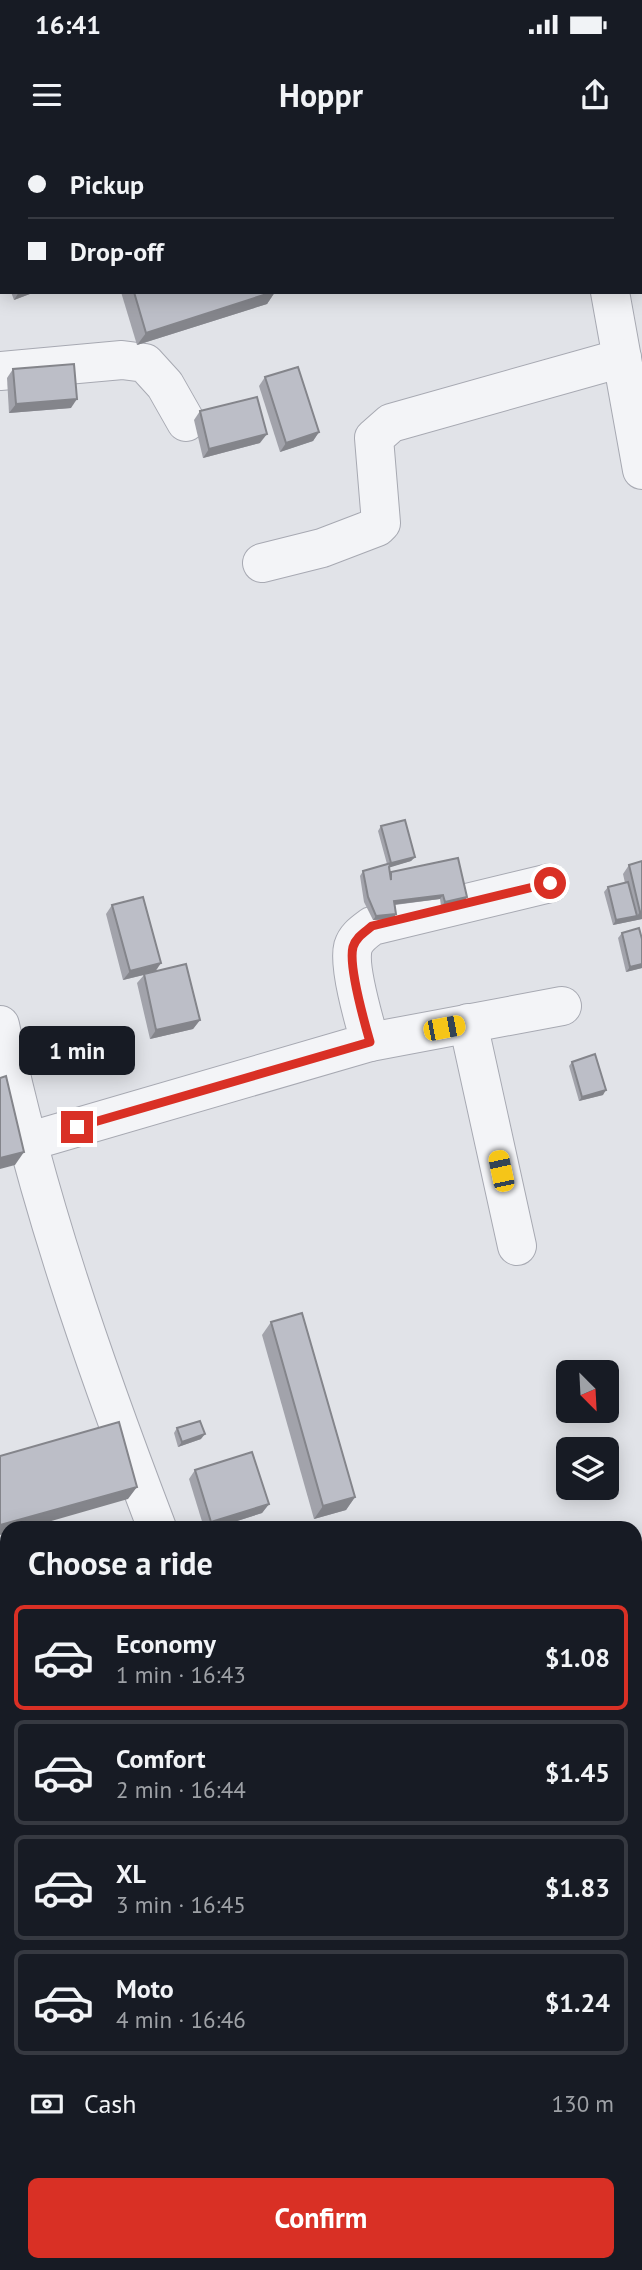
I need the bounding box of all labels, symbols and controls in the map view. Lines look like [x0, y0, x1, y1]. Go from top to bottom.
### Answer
text: 16:41 [35, 8, 101, 41]
text: Hoppr [279, 74, 363, 116]
icon: menu [28, 76, 66, 114]
icon: share [576, 76, 614, 114]
text: Pickup [70, 168, 144, 201]
text: Drop-off [70, 235, 164, 268]
route start [534, 867, 566, 899]
car [422, 1014, 467, 1042]
callout: 1 min [19, 1026, 135, 1074]
text: 1 min [49, 1036, 105, 1065]
route end [61, 1111, 93, 1143]
car [487, 1148, 516, 1194]
north arrow [556, 1360, 620, 1423]
map controls [556, 1360, 619, 1500]
button: layers [556, 1437, 619, 1500]
text: Choose a ride [28, 1542, 213, 1584]
icon: car [32, 1626, 95, 1689]
text: Economy [116, 1627, 216, 1660]
text: $1.08 [545, 1641, 610, 1674]
text: 1 min · 16:43 [116, 1660, 246, 1689]
icon: car [32, 1741, 95, 1804]
text: Comfort [116, 1742, 206, 1775]
text: $1.45 [545, 1756, 610, 1789]
text: 2 min · 16:44 [116, 1775, 246, 1804]
icon: car [32, 1856, 95, 1919]
text: XL [116, 1857, 146, 1890]
text: $1.83 [545, 1871, 610, 1904]
text: 3 min · 16:45 [116, 1890, 246, 1919]
icon: car [32, 1971, 95, 2034]
text: Moto [116, 1972, 174, 2005]
text: $1.24 [545, 1986, 610, 2019]
text: 4 min · 16:46 [116, 2005, 246, 2034]
icon: cash [28, 2085, 66, 2123]
text: Cash [84, 2087, 136, 2120]
text: 130 m [552, 2089, 614, 2118]
button: Confirm [28, 2178, 614, 2258]

